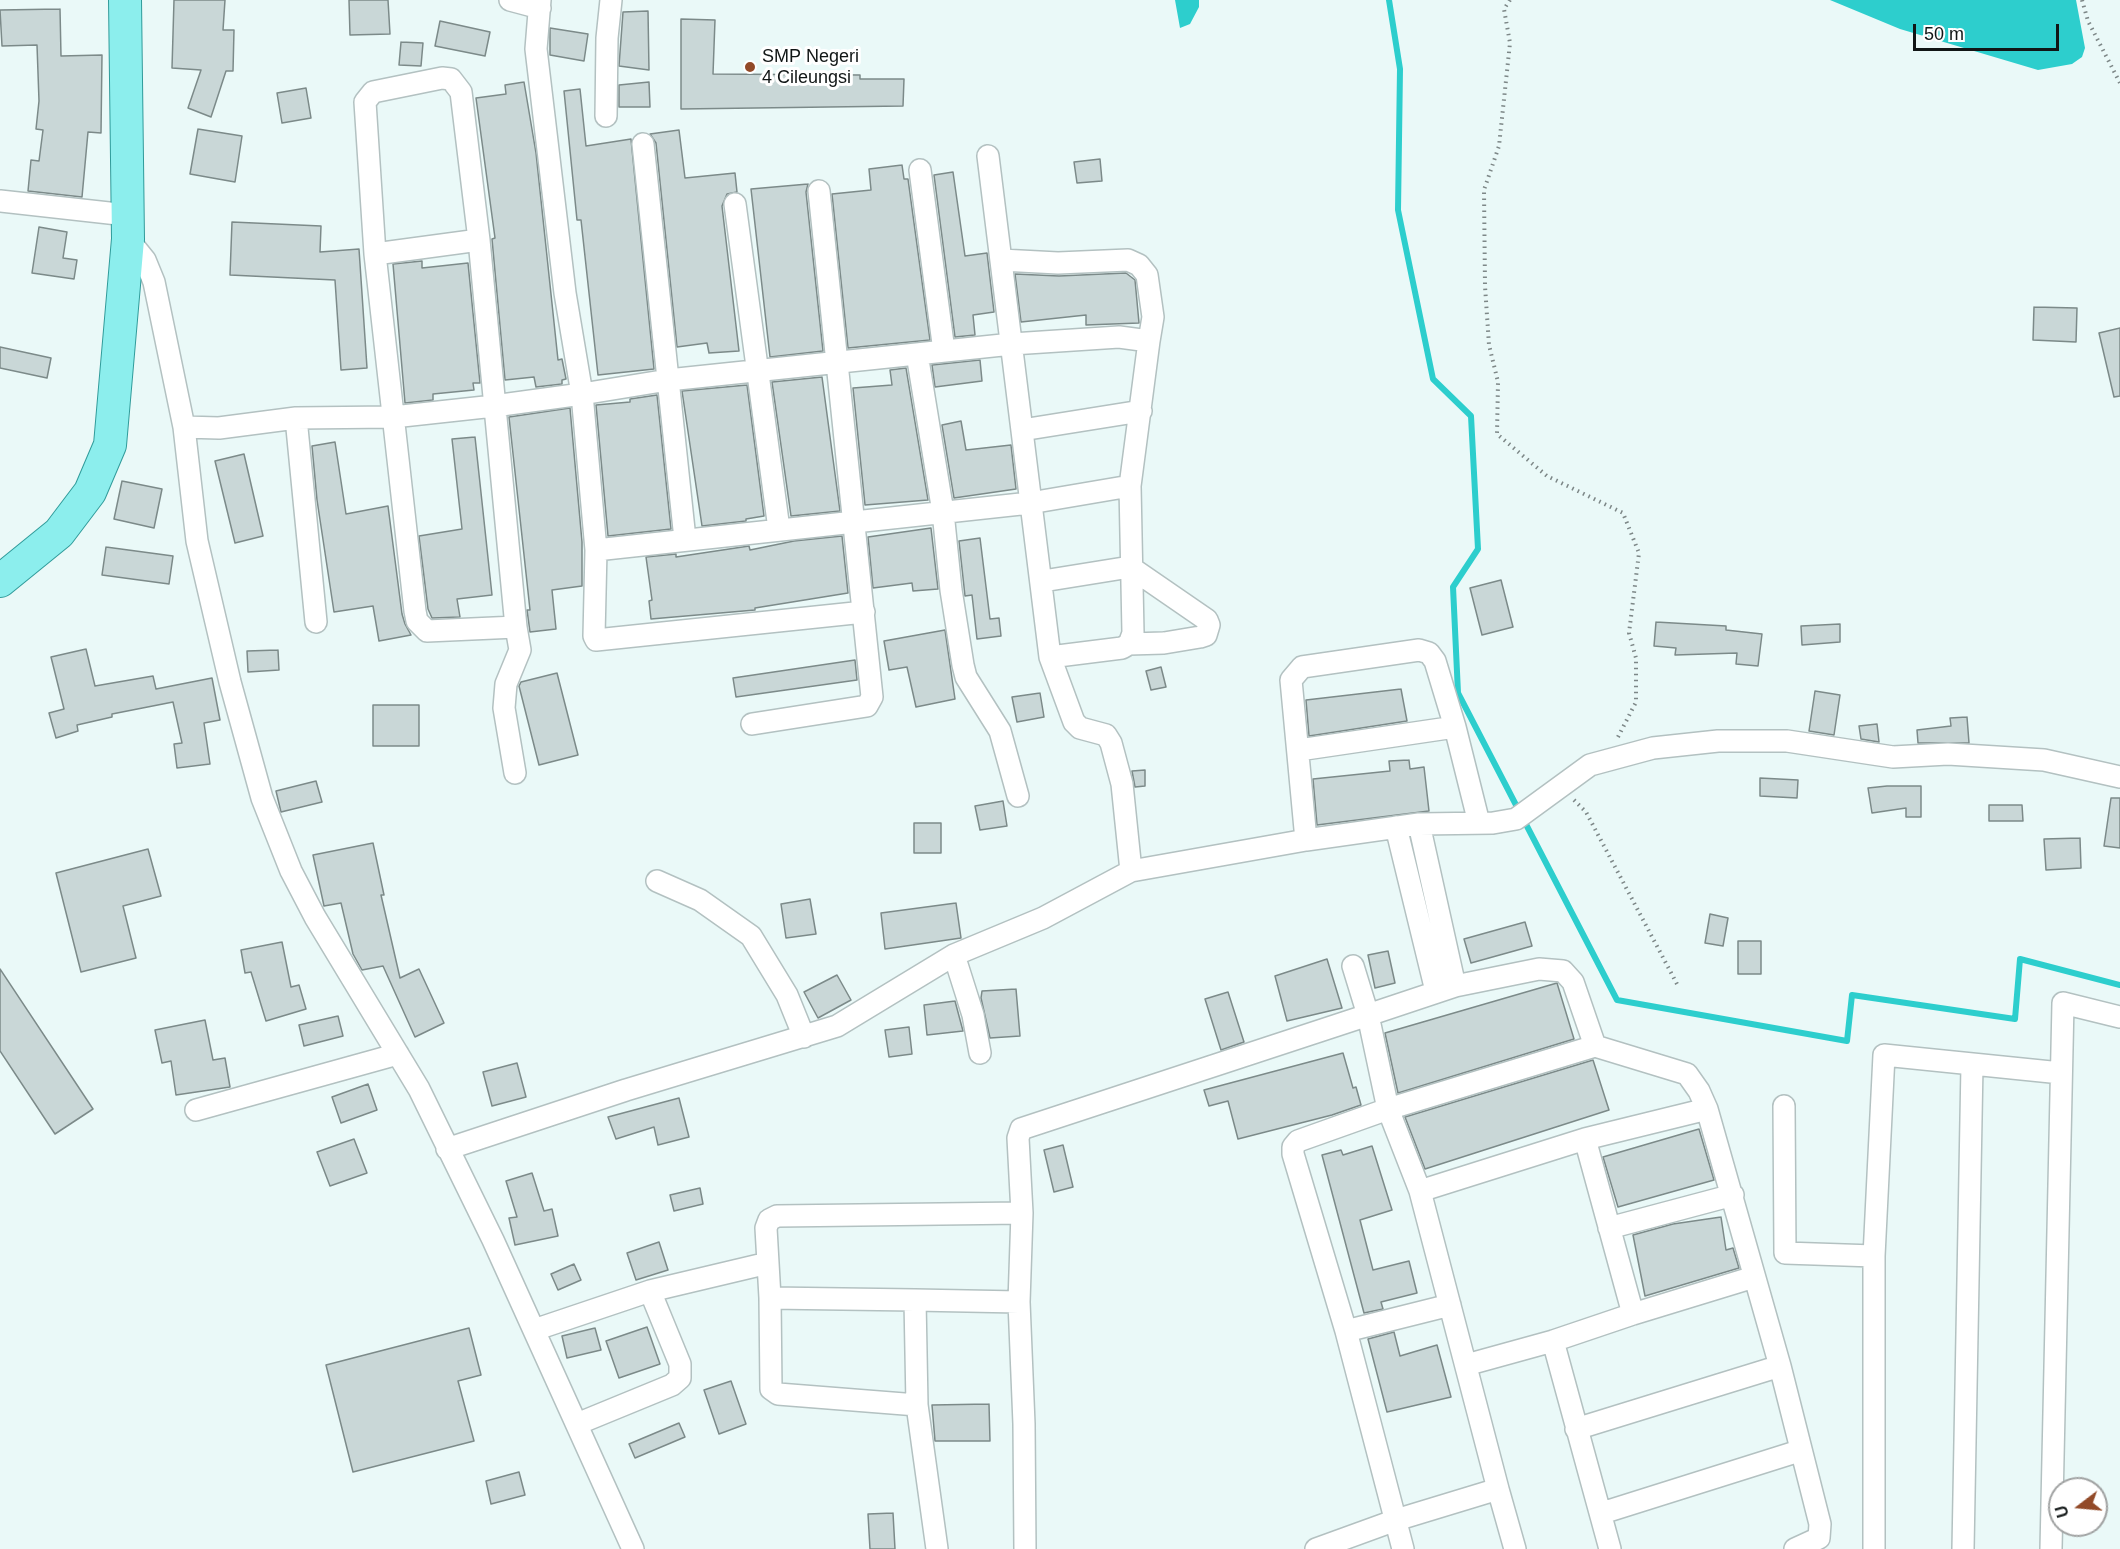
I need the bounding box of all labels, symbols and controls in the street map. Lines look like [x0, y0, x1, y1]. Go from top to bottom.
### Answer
scale bar [1916, 12, 2062, 50]
text: 50 m [1924, 24, 1964, 44]
place label: SMP Negeri 4 Cileungsi [762, 46, 859, 88]
marker: SMP Negeri 4 Cileungsi [743, 60, 757, 74]
north arrow [2048, 1477, 2108, 1537]
text: U [2052, 1504, 2072, 1519]

